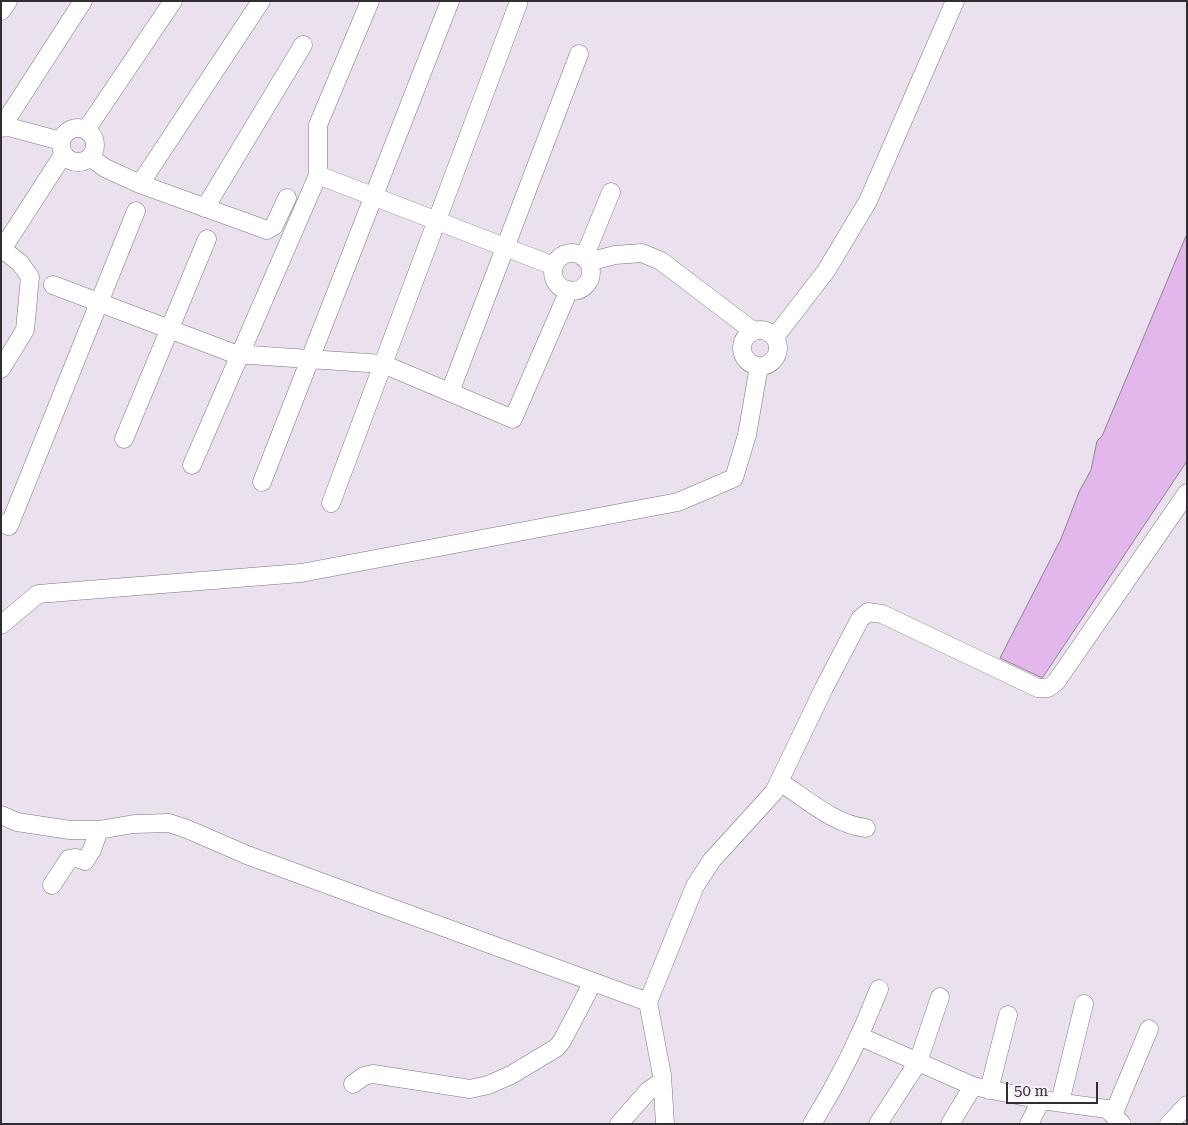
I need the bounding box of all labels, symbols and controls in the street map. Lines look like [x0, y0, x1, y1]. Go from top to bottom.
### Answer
scale bar [1008, 1072, 1100, 1104]
text: 50 m [1014, 1082, 1048, 1100]

